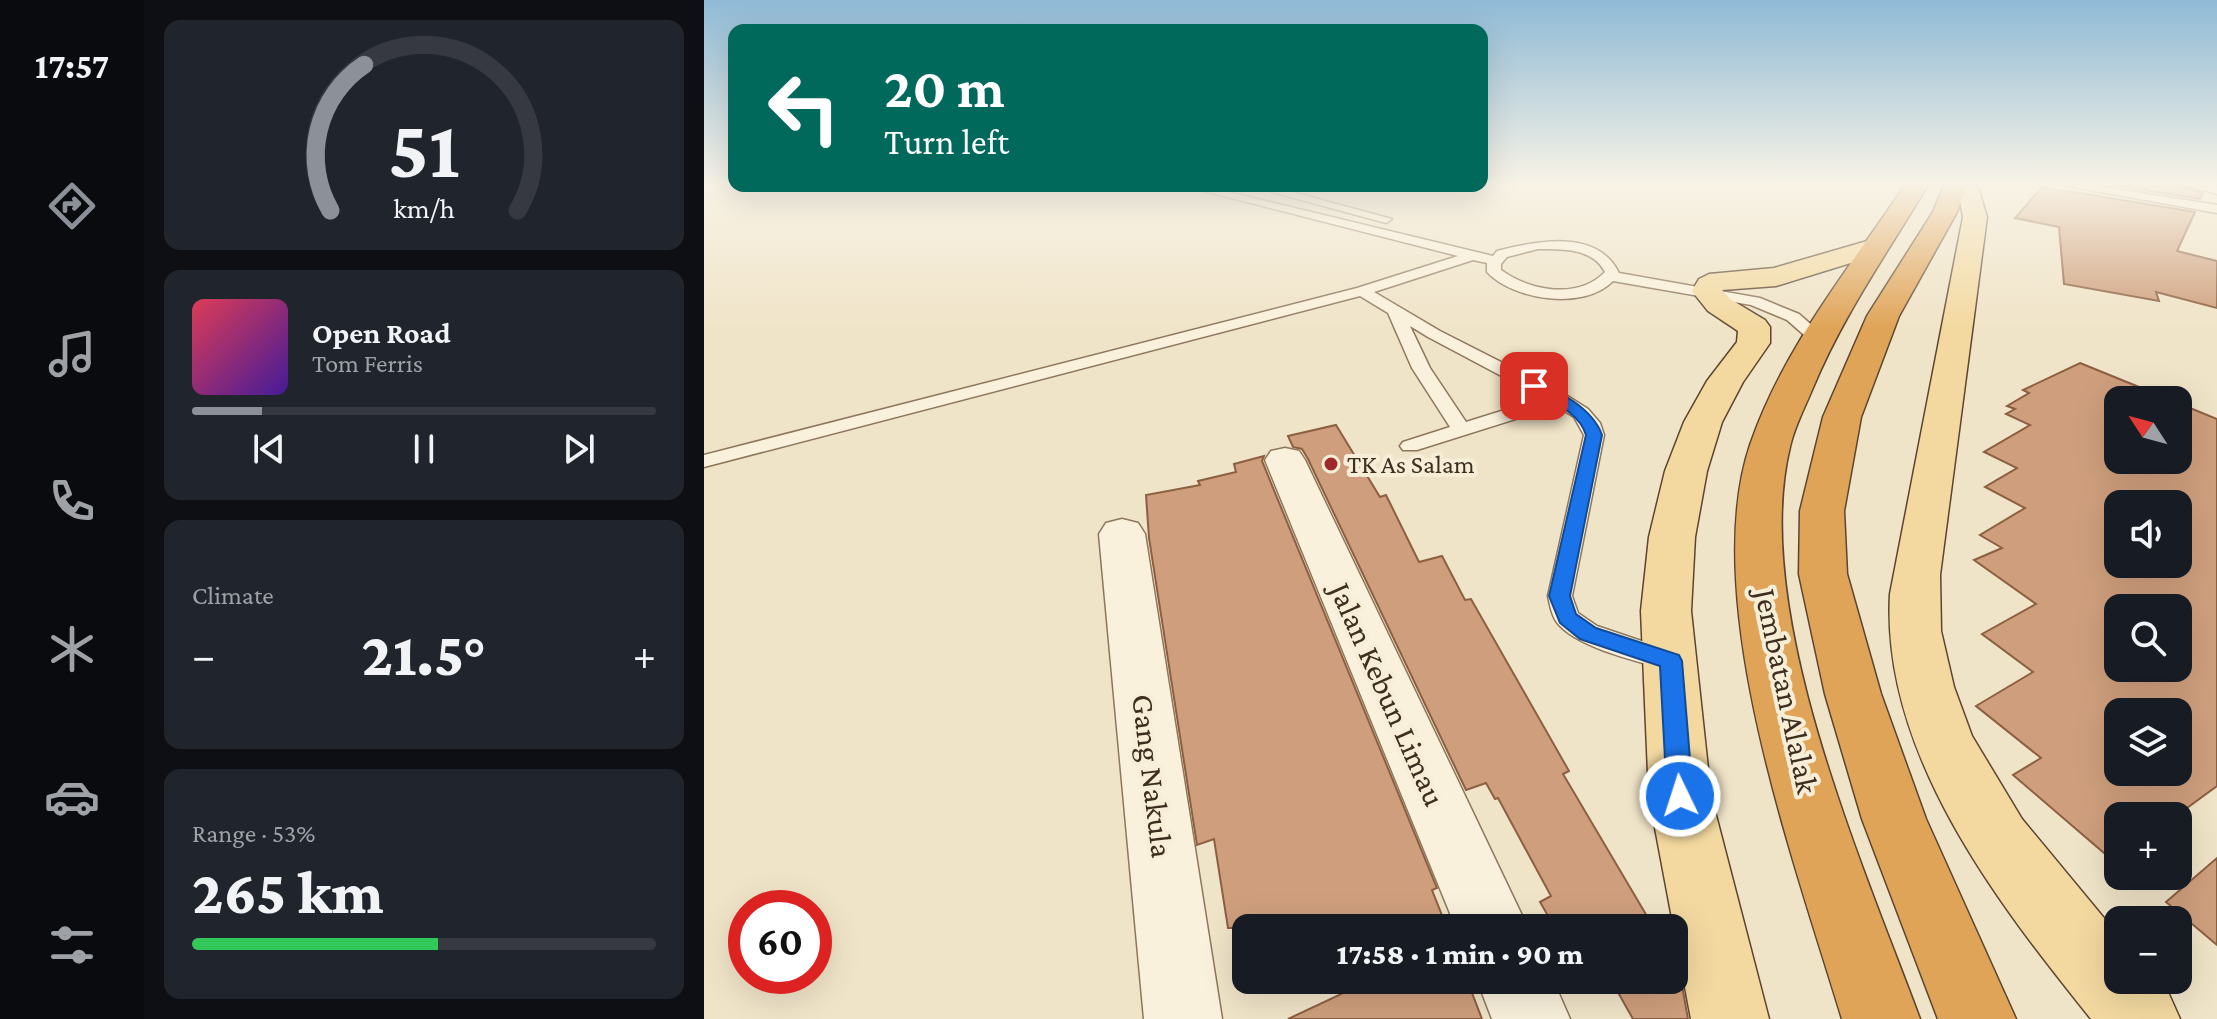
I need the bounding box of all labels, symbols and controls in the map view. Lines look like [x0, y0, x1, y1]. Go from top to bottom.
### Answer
text: 17:57 [35, 46, 109, 86]
icon: left [752, 56, 856, 160]
text: 20 m [884, 57, 1005, 119]
text: 51 [388, 101, 460, 194]
text: Turn left [884, 122, 1009, 162]
icon: directions [44, 178, 100, 234]
text: km/h [393, 192, 455, 224]
text: Open Road [312, 316, 451, 349]
icon: music [44, 326, 100, 382]
text: Tom Ferris [312, 349, 423, 378]
pin [1500, 352, 1568, 420]
icon: arrive [1512, 364, 1556, 408]
north arrow [2104, 386, 2192, 474]
map controls [2104, 386, 2192, 994]
icon: previous [247, 427, 291, 471]
icon: pause [402, 427, 446, 471]
icon: next [557, 427, 601, 471]
place label: TK As Salam [1347, 450, 1475, 479]
marker: TK As Salam [1322, 455, 1340, 473]
icon: phone [44, 473, 100, 529]
button: sound [2104, 490, 2192, 578]
street label: Jalan Kebun Limau [1321, 574, 1453, 811]
text: Climate [192, 581, 274, 610]
street label: Jembatan Alalak [1747, 582, 1826, 798]
button: search [2104, 594, 2192, 682]
icon: climate [44, 621, 100, 677]
text: 21.5° [361, 621, 487, 688]
text: − [192, 631, 215, 679]
text: + [633, 631, 656, 679]
street label: Gang Nakula [1125, 692, 1181, 860]
button: layers [2104, 698, 2192, 786]
position arrow [1638, 754, 1722, 838]
icon: car [44, 769, 100, 825]
button: + [2104, 802, 2192, 890]
text: Range · 53% [192, 819, 316, 848]
text: 265 km [192, 859, 384, 926]
speed limit sign: 60 [728, 890, 832, 994]
button: − [2104, 906, 2192, 994]
icon: filters [44, 917, 100, 973]
text: 17:58 · 1 min · 90 m [1337, 937, 1583, 970]

